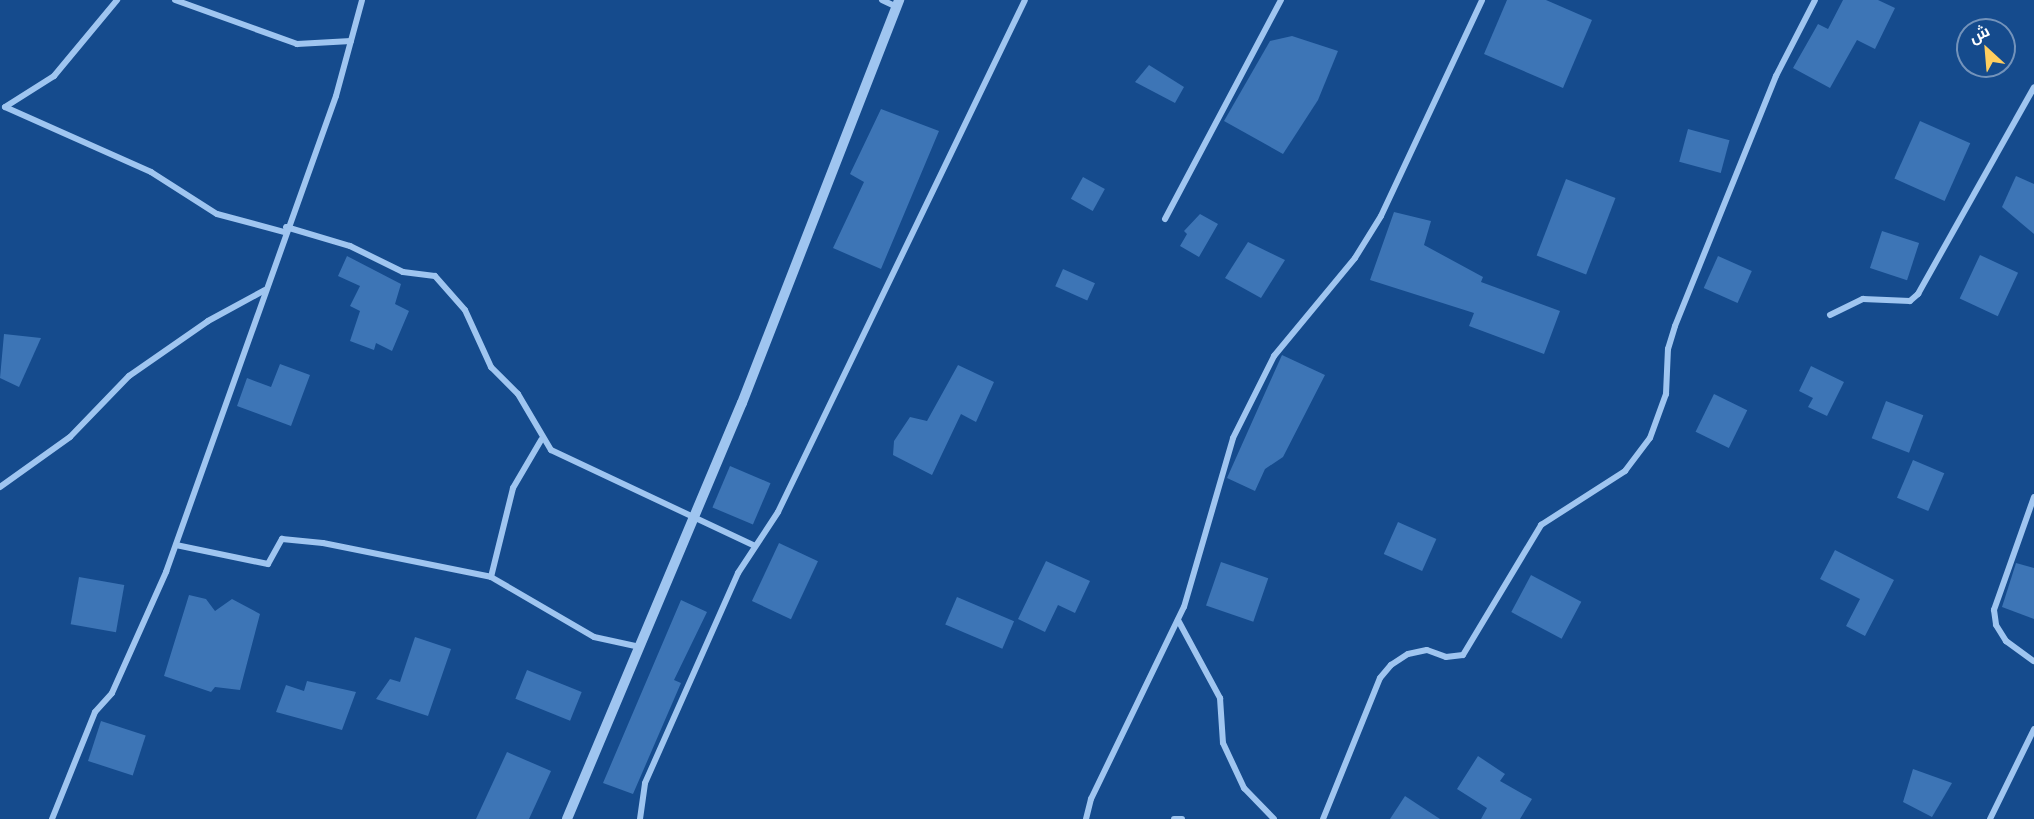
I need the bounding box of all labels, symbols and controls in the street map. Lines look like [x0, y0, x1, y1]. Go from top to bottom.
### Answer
north arrow [1956, 18, 2016, 78]
text: ش [1965, 20, 1993, 47]

